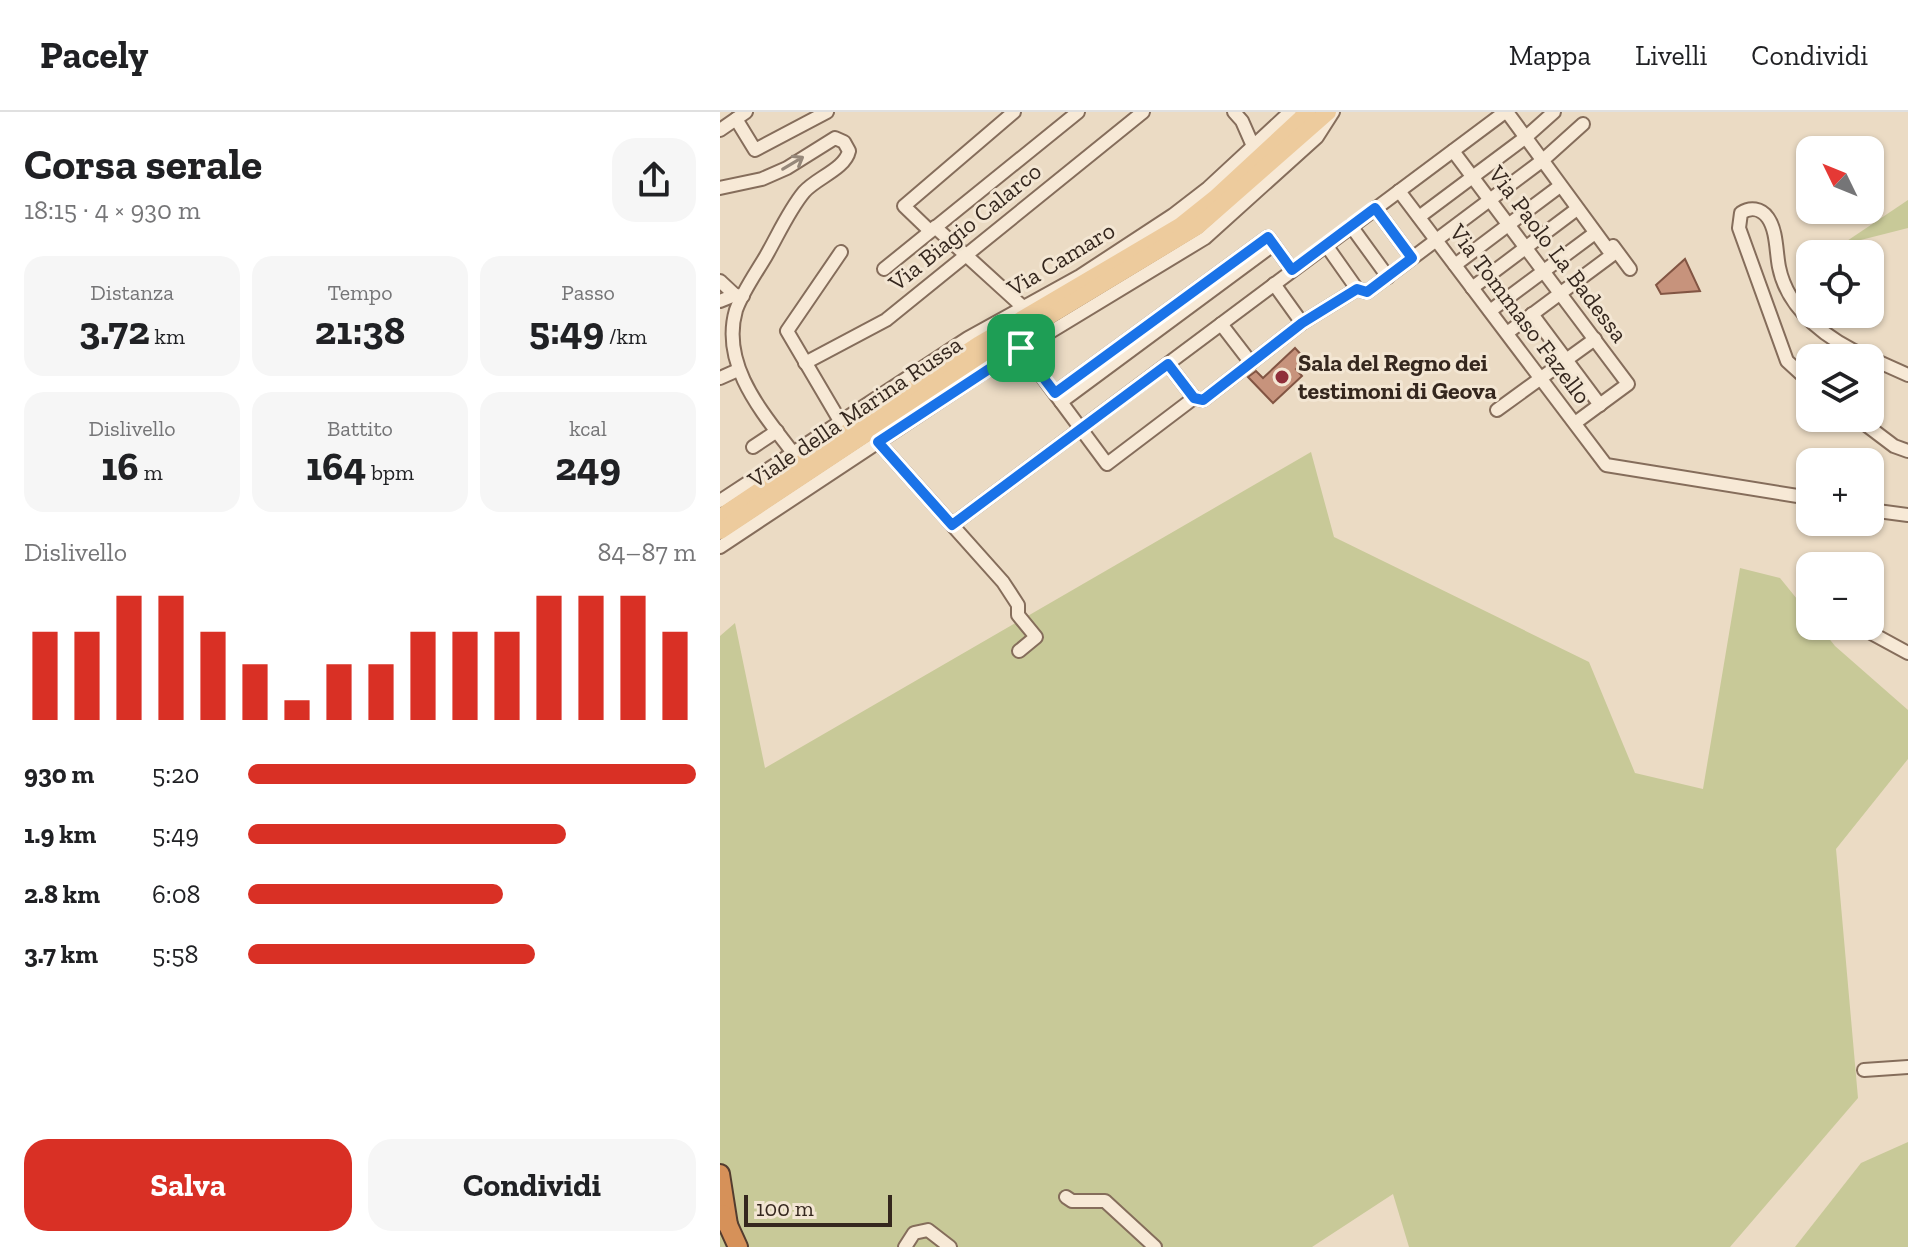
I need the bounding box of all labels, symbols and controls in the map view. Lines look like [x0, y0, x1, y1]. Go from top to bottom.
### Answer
text: Pacely [40, 32, 148, 78]
text: Mappa [1509, 39, 1591, 72]
text: Livelli [1635, 39, 1707, 72]
text: Condividi [1751, 39, 1868, 72]
north arrow [1796, 136, 1884, 224]
map controls [1796, 136, 1884, 640]
text: Corsa serale [24, 137, 262, 190]
button: share [612, 138, 696, 222]
one-way arrow [781, 155, 804, 171]
street label: Via Biagio Calarco [882, 156, 1047, 298]
street label: Via Paolo La Badessa [1482, 159, 1635, 348]
text: 18:15 · 4 × 930 m [24, 194, 200, 226]
street label: Via Camaro [1001, 215, 1120, 303]
street label: Via Tommaso Fazello [1443, 217, 1597, 409]
button: locate [1796, 240, 1884, 328]
text: Distanza [90, 279, 174, 306]
text: Tempo [328, 279, 392, 306]
text: Passo [561, 279, 615, 306]
text: 3.72 [79, 306, 150, 354]
text: 21:38 [315, 306, 405, 354]
text: 5:49 [529, 306, 604, 354]
pin [987, 314, 1055, 382]
text: km [150, 323, 185, 350]
text: /km [604, 323, 647, 350]
icon: arrive [999, 326, 1043, 370]
street label: Viale della Marina Russa [741, 329, 968, 495]
button: layers [1796, 344, 1884, 432]
place label: Sala del Regno dei testimoni di Geova [1298, 348, 1497, 405]
marker: Sala del Regno dei testimoni di Geova [1273, 368, 1291, 386]
text: Dislivello [88, 415, 176, 442]
text: Battito [327, 415, 393, 442]
text: kcal [569, 415, 607, 442]
text: 16 [101, 442, 139, 490]
text: 164 [306, 442, 366, 490]
text: 249 [555, 442, 621, 490]
button: + [1796, 448, 1884, 536]
text: m [139, 459, 163, 486]
text: bpm [366, 459, 414, 486]
text: Dislivello [24, 536, 127, 568]
text: 84–87 m [598, 536, 696, 568]
button: − [1796, 552, 1884, 640]
text: 930 m [24, 758, 94, 790]
text: 5:20 [152, 758, 200, 790]
text: 1.9 km [24, 818, 96, 850]
text: 5:49 [152, 818, 199, 850]
text: 2.8 km [24, 878, 100, 910]
text: 6:08 [152, 878, 201, 910]
text: 3.7 km [24, 938, 98, 970]
text: 5:58 [152, 938, 198, 970]
button: Salva [24, 1139, 352, 1231]
button: Condividi [368, 1139, 696, 1231]
scale bar [744, 1191, 892, 1227]
text: 100 m [756, 1195, 814, 1222]

